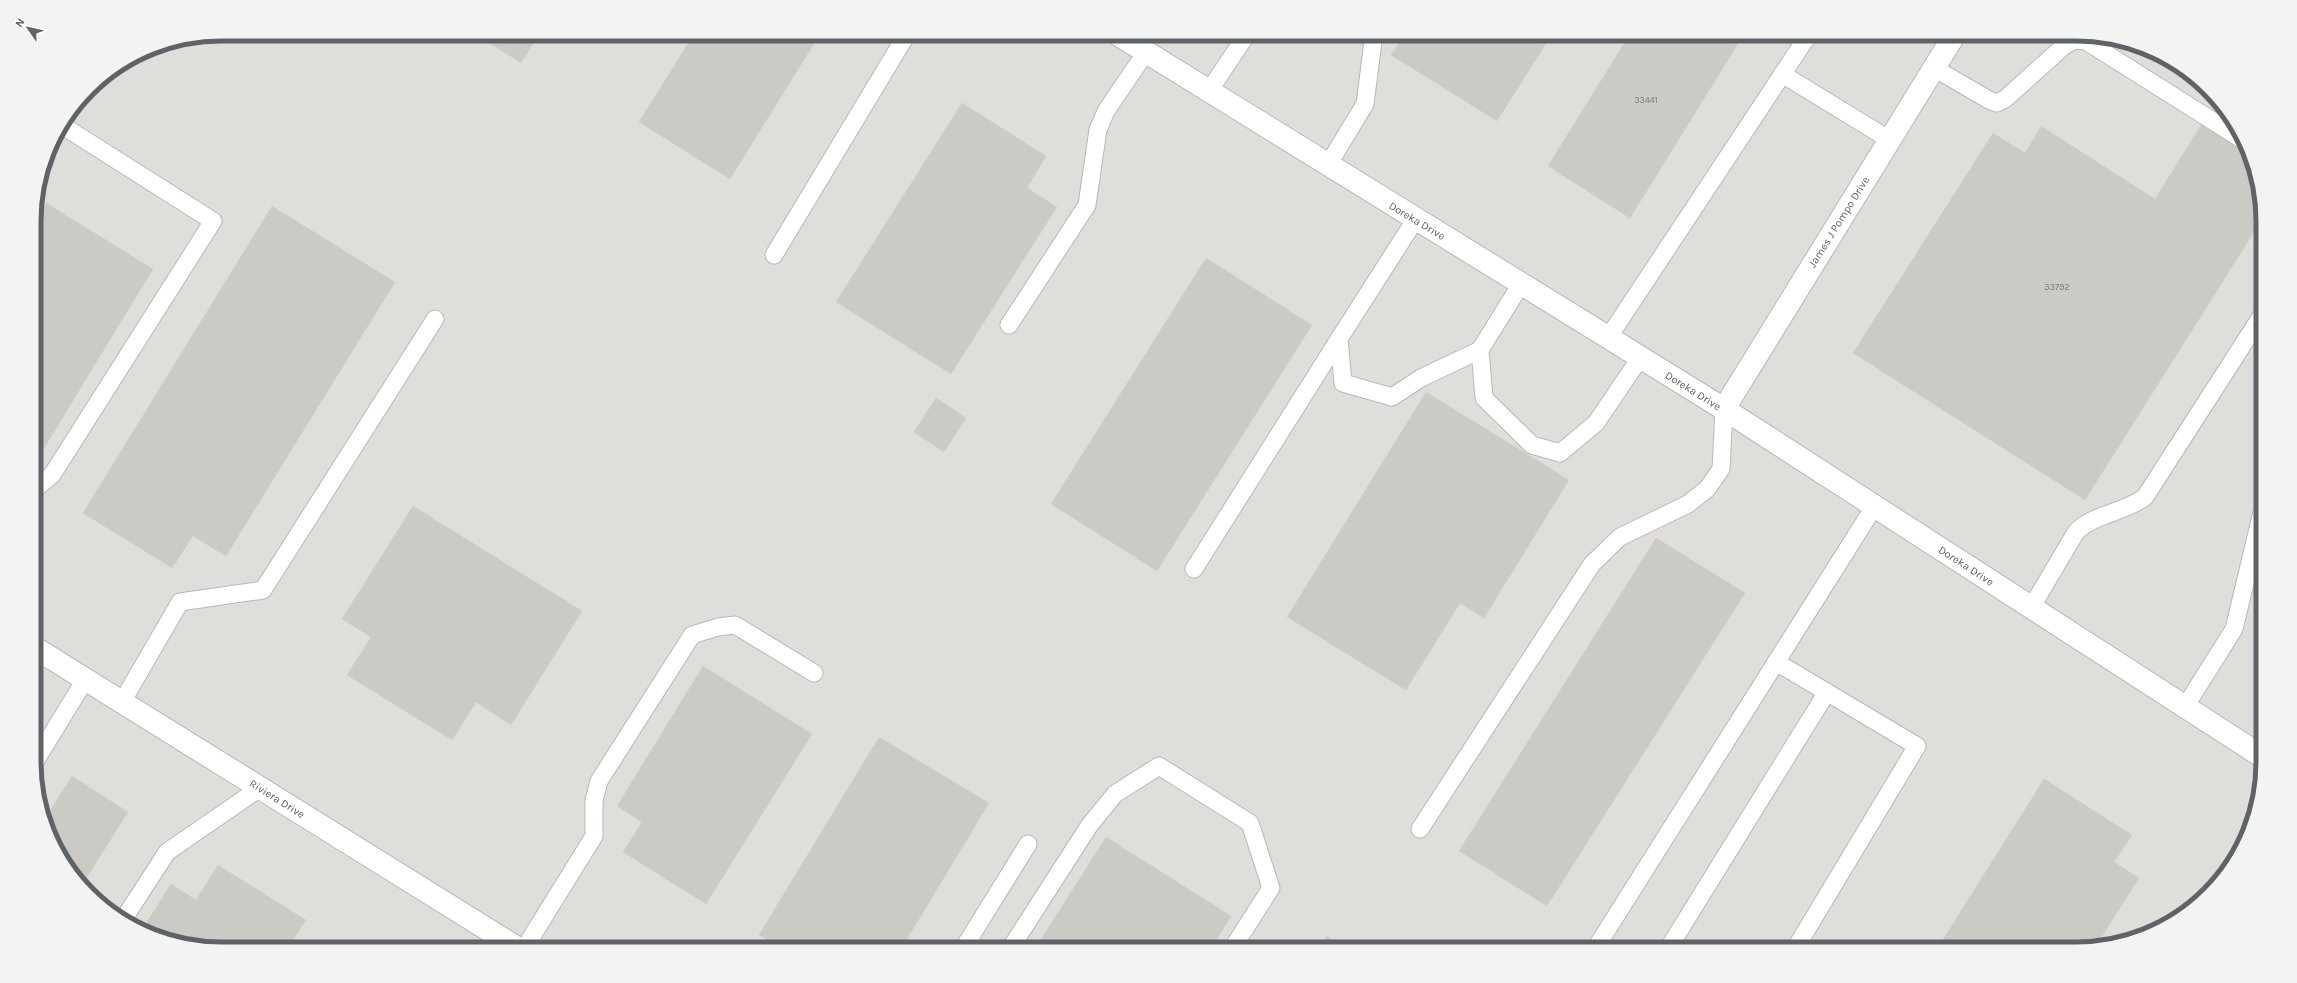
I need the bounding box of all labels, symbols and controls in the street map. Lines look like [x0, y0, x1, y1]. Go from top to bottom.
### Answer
north arrow [8, 8, 48, 48]
text: N [13, 16, 28, 30]
house number: 33441 [1634, 95, 1658, 105]
street label: James J Pompo Drive [1806, 174, 1873, 270]
street label: Doreka Drive [1386, 199, 1448, 243]
house number: 33792 [2044, 282, 2070, 292]
street label: Doreka Drive [1663, 369, 1724, 414]
street label: Doreka Drive [1936, 543, 1996, 589]
street label: Riviera Drive [247, 777, 307, 821]

